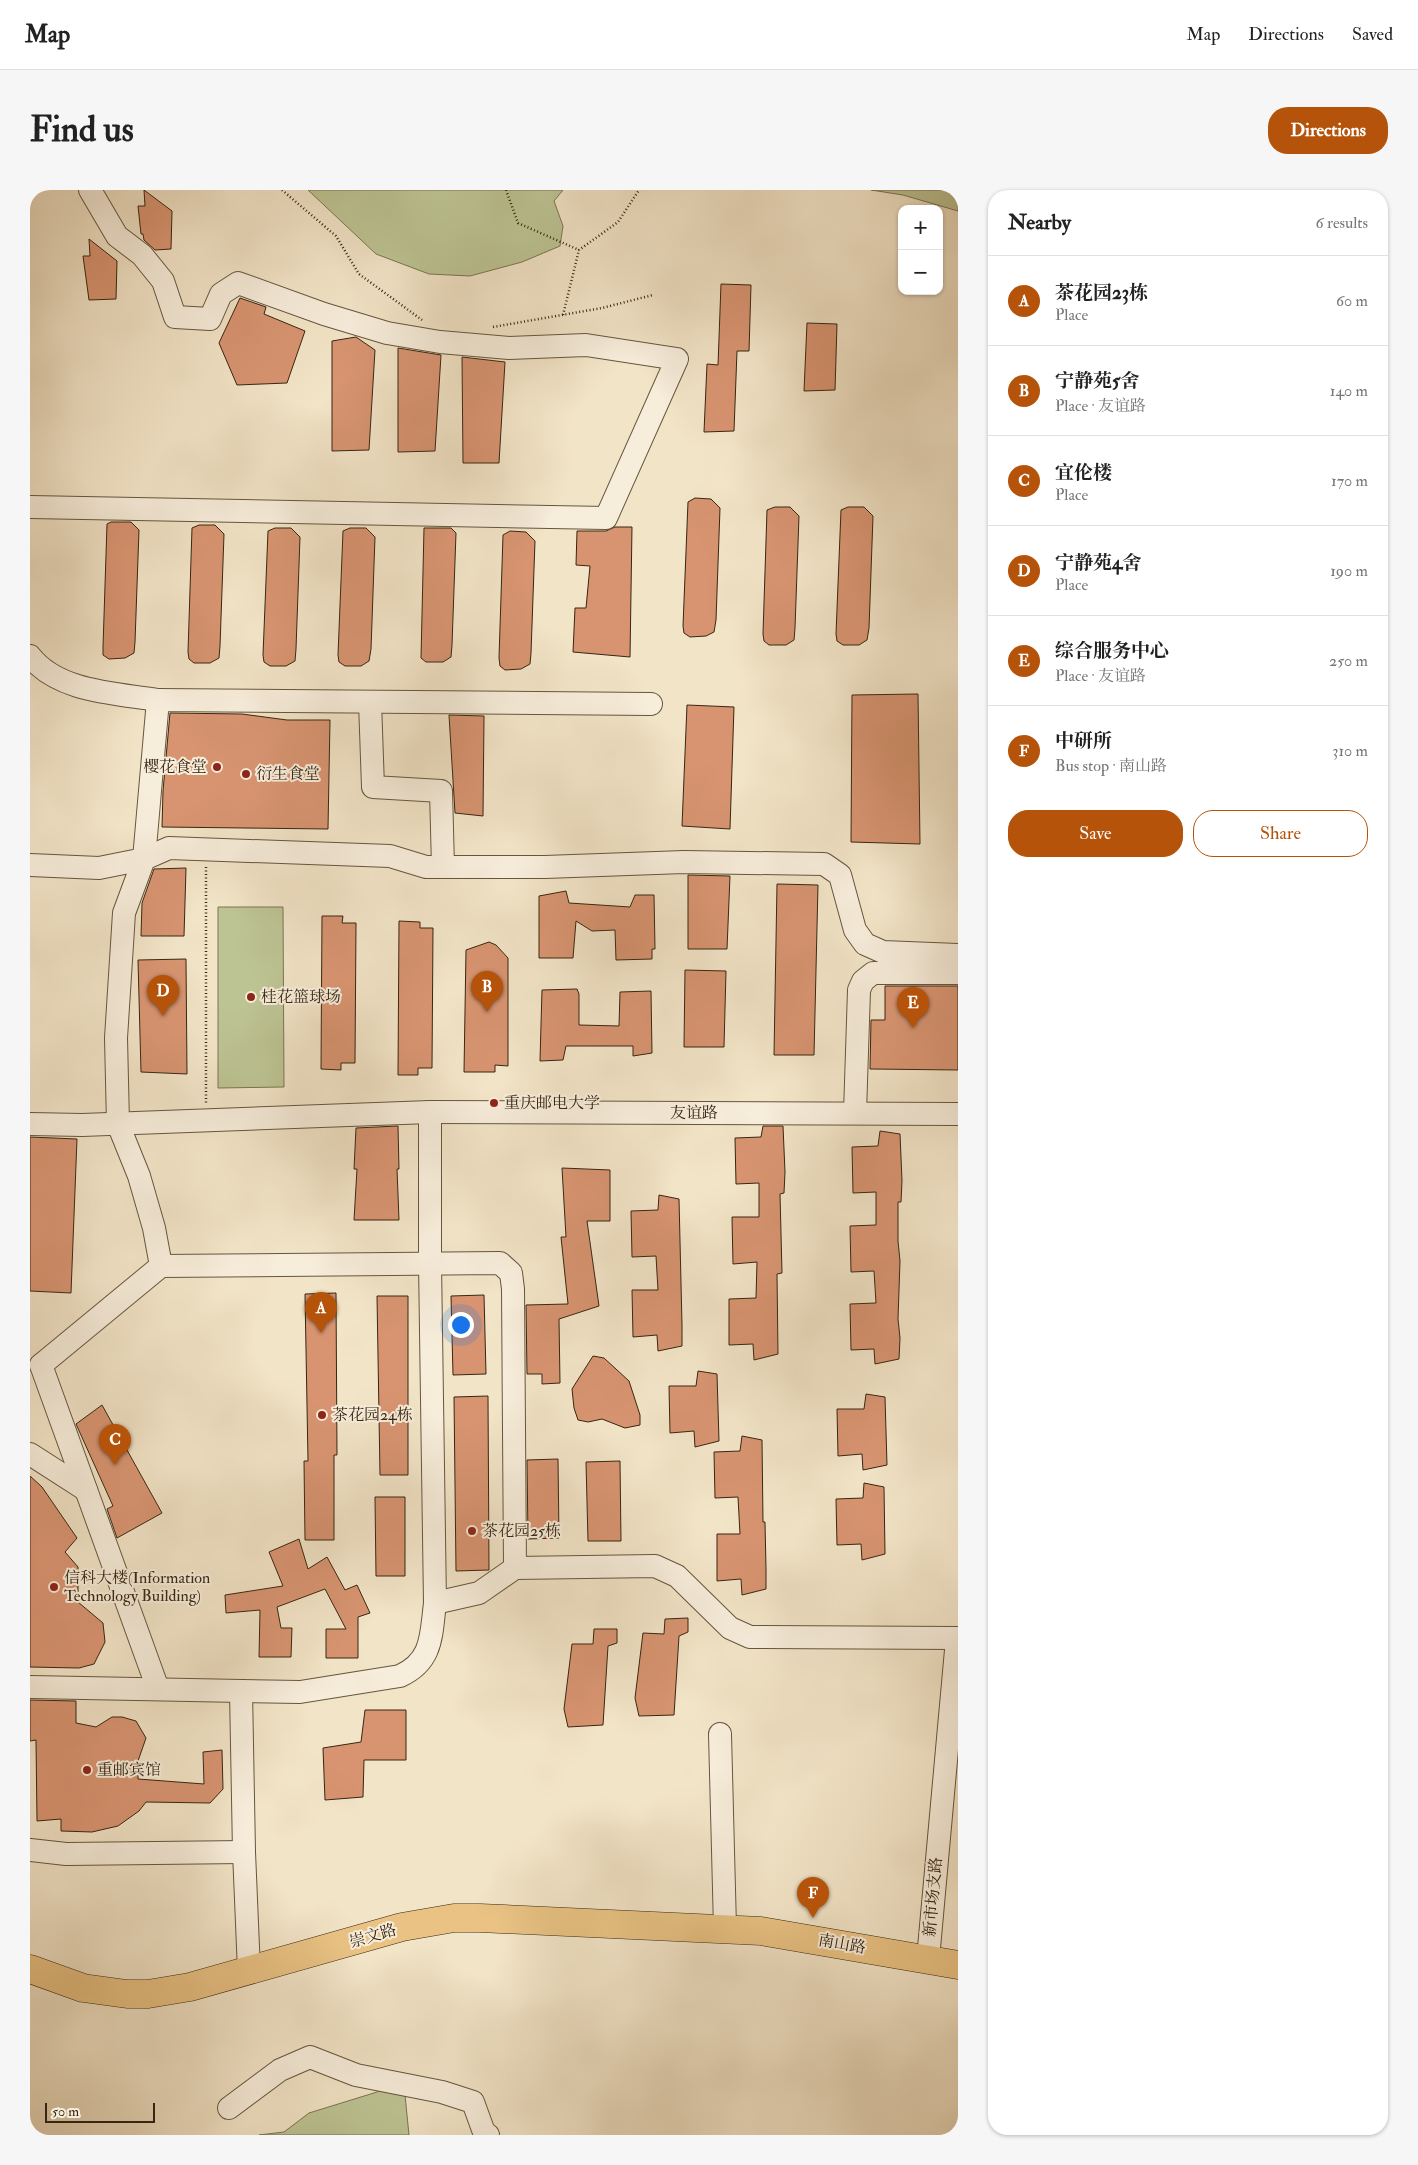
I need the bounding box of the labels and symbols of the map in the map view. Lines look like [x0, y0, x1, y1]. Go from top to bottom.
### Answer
place label: 樱花食堂 [143, 757, 207, 777]
marker: 樱花食堂 [211, 761, 223, 773]
place label: 衍生食堂 [256, 764, 320, 784]
marker: 衍生食堂 [240, 768, 252, 780]
pin: B [471, 971, 503, 1012]
pin: D [147, 975, 179, 1016]
place label: 桂花篮球场 [261, 987, 341, 1007]
pin: E [897, 987, 929, 1028]
marker: 桂花篮球场 [245, 991, 257, 1003]
place label: 重庆邮电大学 [504, 1093, 600, 1113]
marker: 重庆邮电大学 [488, 1097, 500, 1109]
street label: 友谊路 [670, 1103, 718, 1123]
pin: A [305, 1292, 337, 1333]
your location [448, 1312, 474, 1338]
place label: 茶花园24栋 [332, 1405, 413, 1425]
marker: 茶花园24栋 [316, 1409, 328, 1421]
pin: C [99, 1424, 131, 1465]
place label: 茶花园25栋 [482, 1521, 561, 1541]
marker: 茶花园25栋 [466, 1525, 478, 1537]
place label: 信科大楼(Information Technology Building) [64, 1568, 210, 1606]
marker: 信科大楼(Information Technology Building) [48, 1581, 60, 1593]
place label: 重邮宾馆 [97, 1760, 161, 1780]
marker: 重邮宾馆 [81, 1764, 93, 1776]
street label: 新市场支路 [920, 1856, 946, 1938]
pin: F [797, 1877, 829, 1918]
street label: 崇文路 [347, 1920, 399, 1952]
street label: 南山路 [817, 1930, 867, 1958]
scale bar [45, 2100, 155, 2123]

